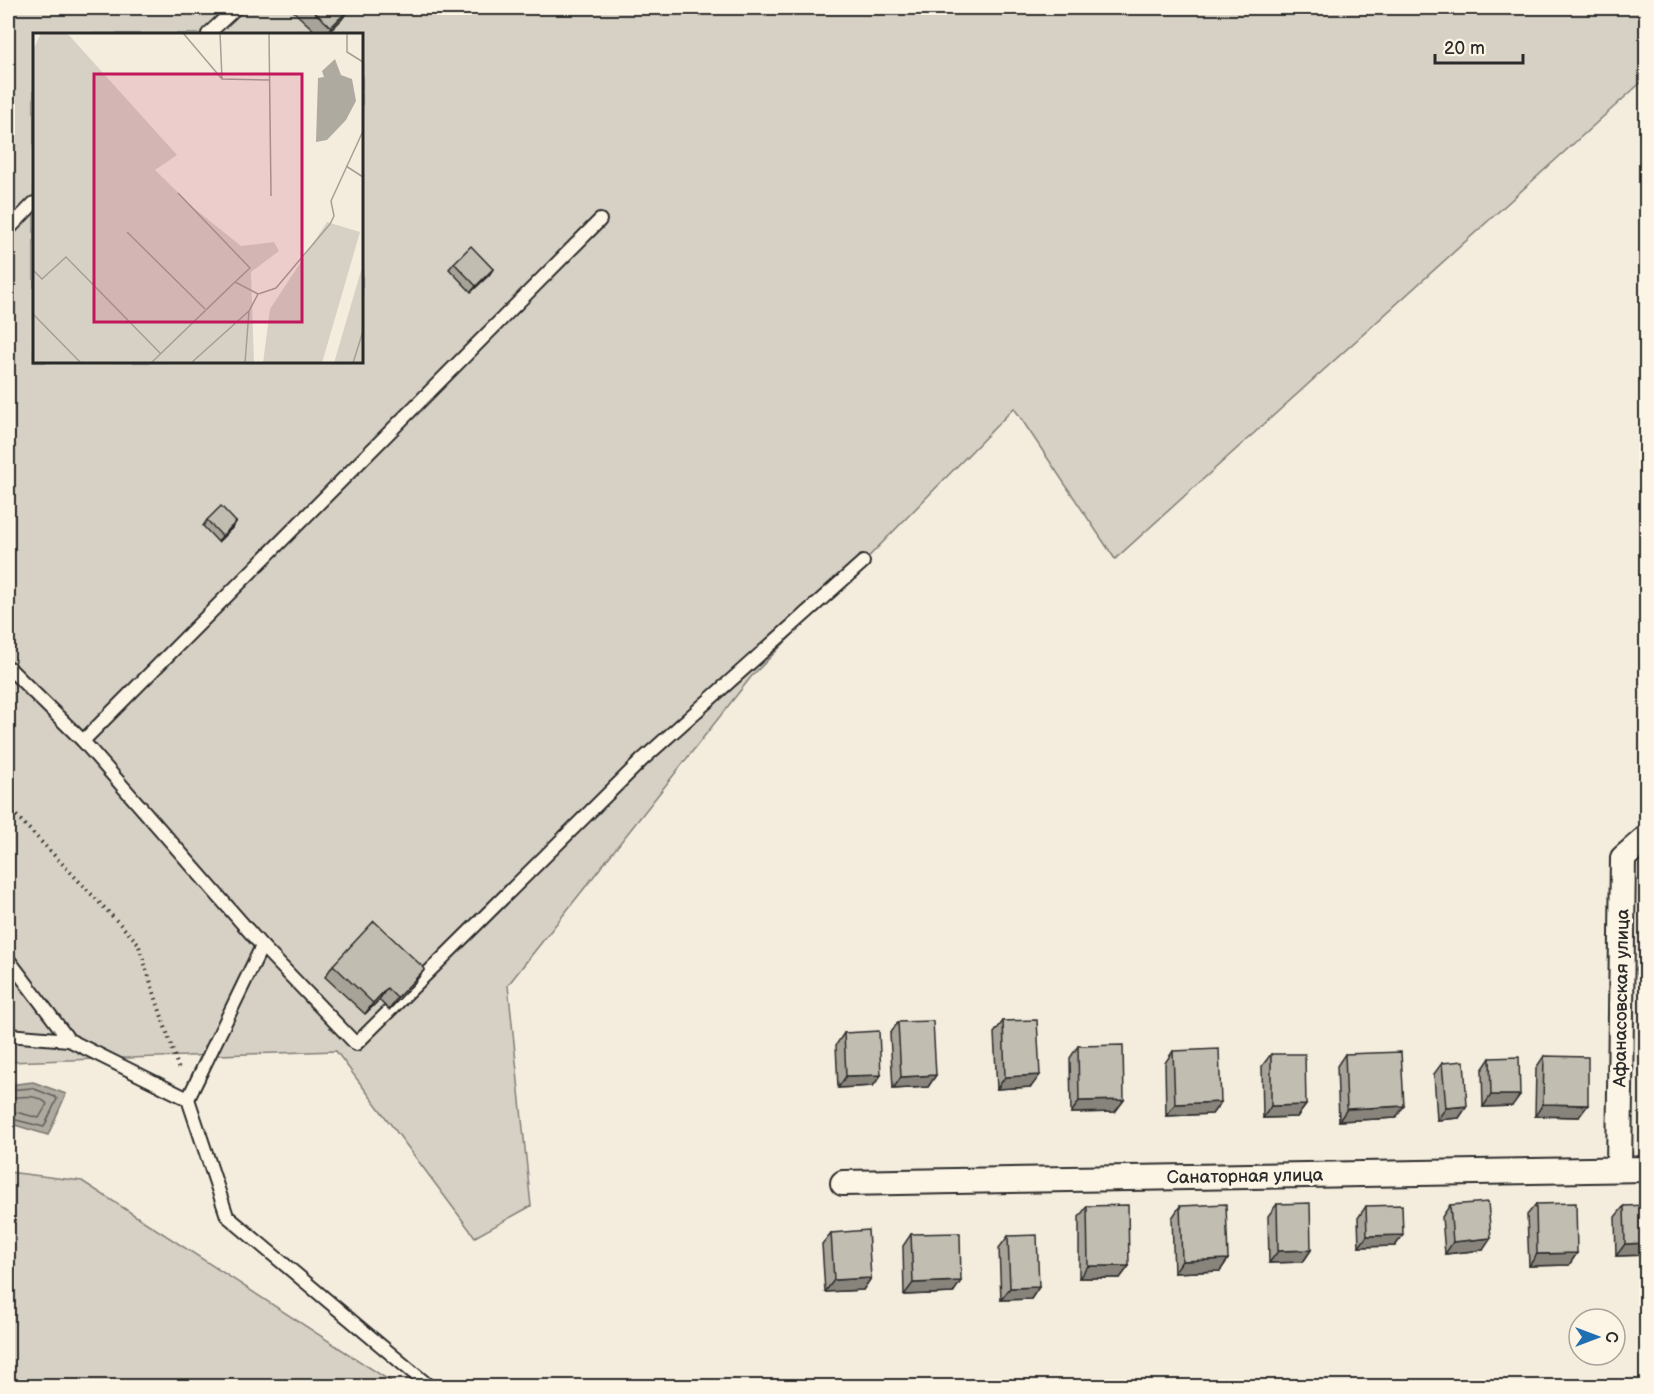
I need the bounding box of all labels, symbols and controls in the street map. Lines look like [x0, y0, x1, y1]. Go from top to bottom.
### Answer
scale bar [1435, 27, 1524, 65]
inset map [33, 33, 363, 363]
text: 20 m [1444, 38, 1485, 59]
street label: Афанасовская улица [1609, 908, 1634, 1088]
street label: Санаторная улица [1166, 1165, 1324, 1188]
north arrow [1567, 1307, 1627, 1367]
text: С [1601, 1331, 1620, 1343]

